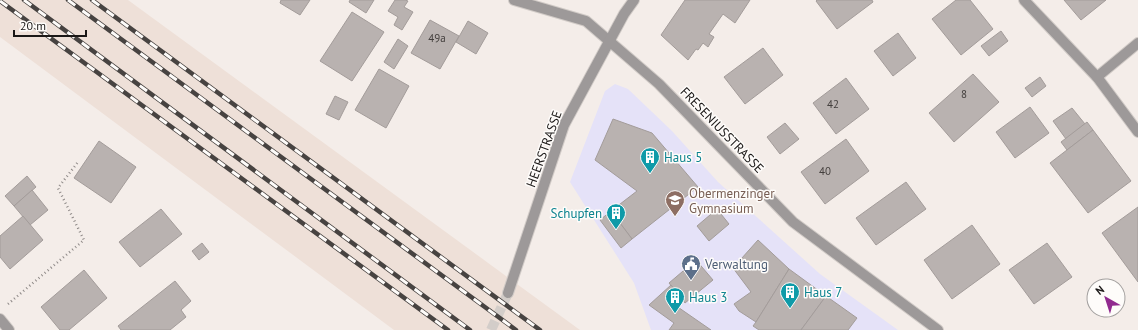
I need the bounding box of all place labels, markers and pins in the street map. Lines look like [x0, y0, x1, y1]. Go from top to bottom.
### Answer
building icon: Haus 5 [639, 146, 661, 174]
place label: Haus 5 [664, 149, 702, 166]
place label: Obermenzinger Gymnasium [689, 185, 775, 217]
school or university icon: Obermenzinger Gymnasium [664, 189, 686, 217]
building icon: Schupfen [605, 202, 627, 230]
place label: Schupfen [551, 205, 602, 222]
public building icon: Verwaltung [680, 253, 702, 281]
place label: Verwaltung [704, 256, 768, 273]
building icon: Haus 7 [779, 281, 801, 309]
place label: Haus 7 [804, 284, 842, 301]
building icon: Haus 3 [664, 286, 686, 314]
place label: Haus 3 [689, 289, 727, 306]

